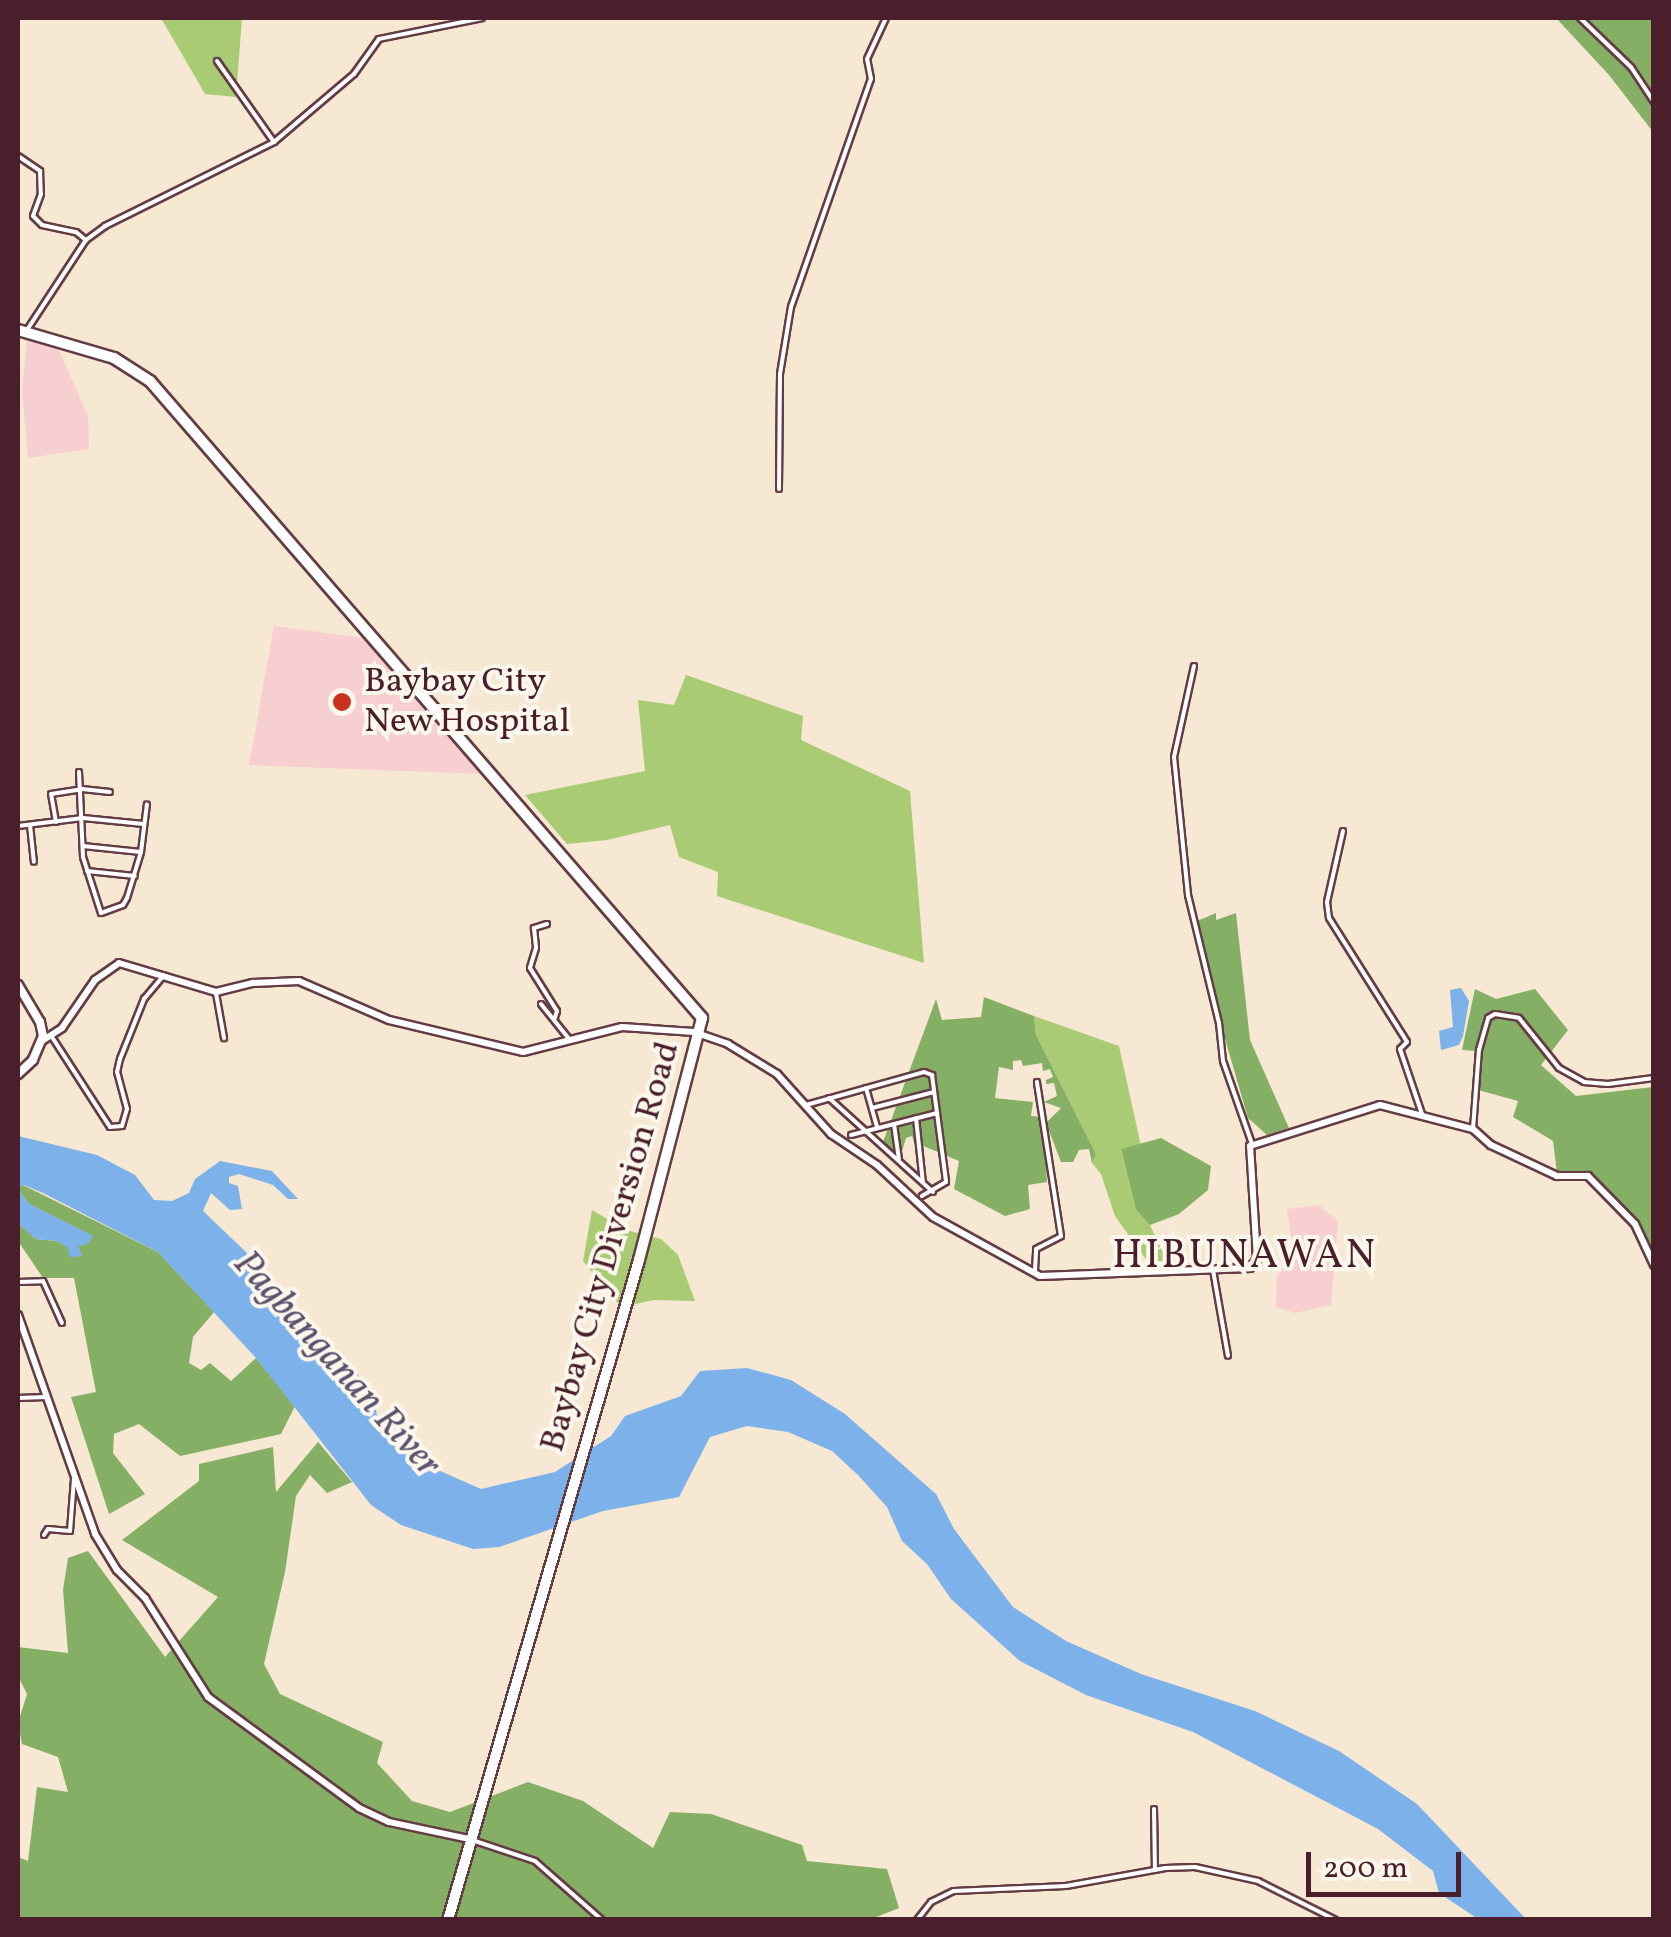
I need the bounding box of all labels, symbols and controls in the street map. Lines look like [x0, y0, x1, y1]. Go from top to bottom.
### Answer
place label: Baybay City New Hospital [364, 661, 571, 743]
marker: Baybay City New Hospital [329, 689, 355, 715]
street label: Baybay City Diversion Road [532, 1036, 690, 1458]
district label: HIBUNAWAN [1112, 1233, 1378, 1281]
water label: Pagbanganan River [222, 1243, 450, 1487]
scale bar [1311, 1832, 1466, 1894]
text: 200 m [1323, 1848, 1408, 1890]

